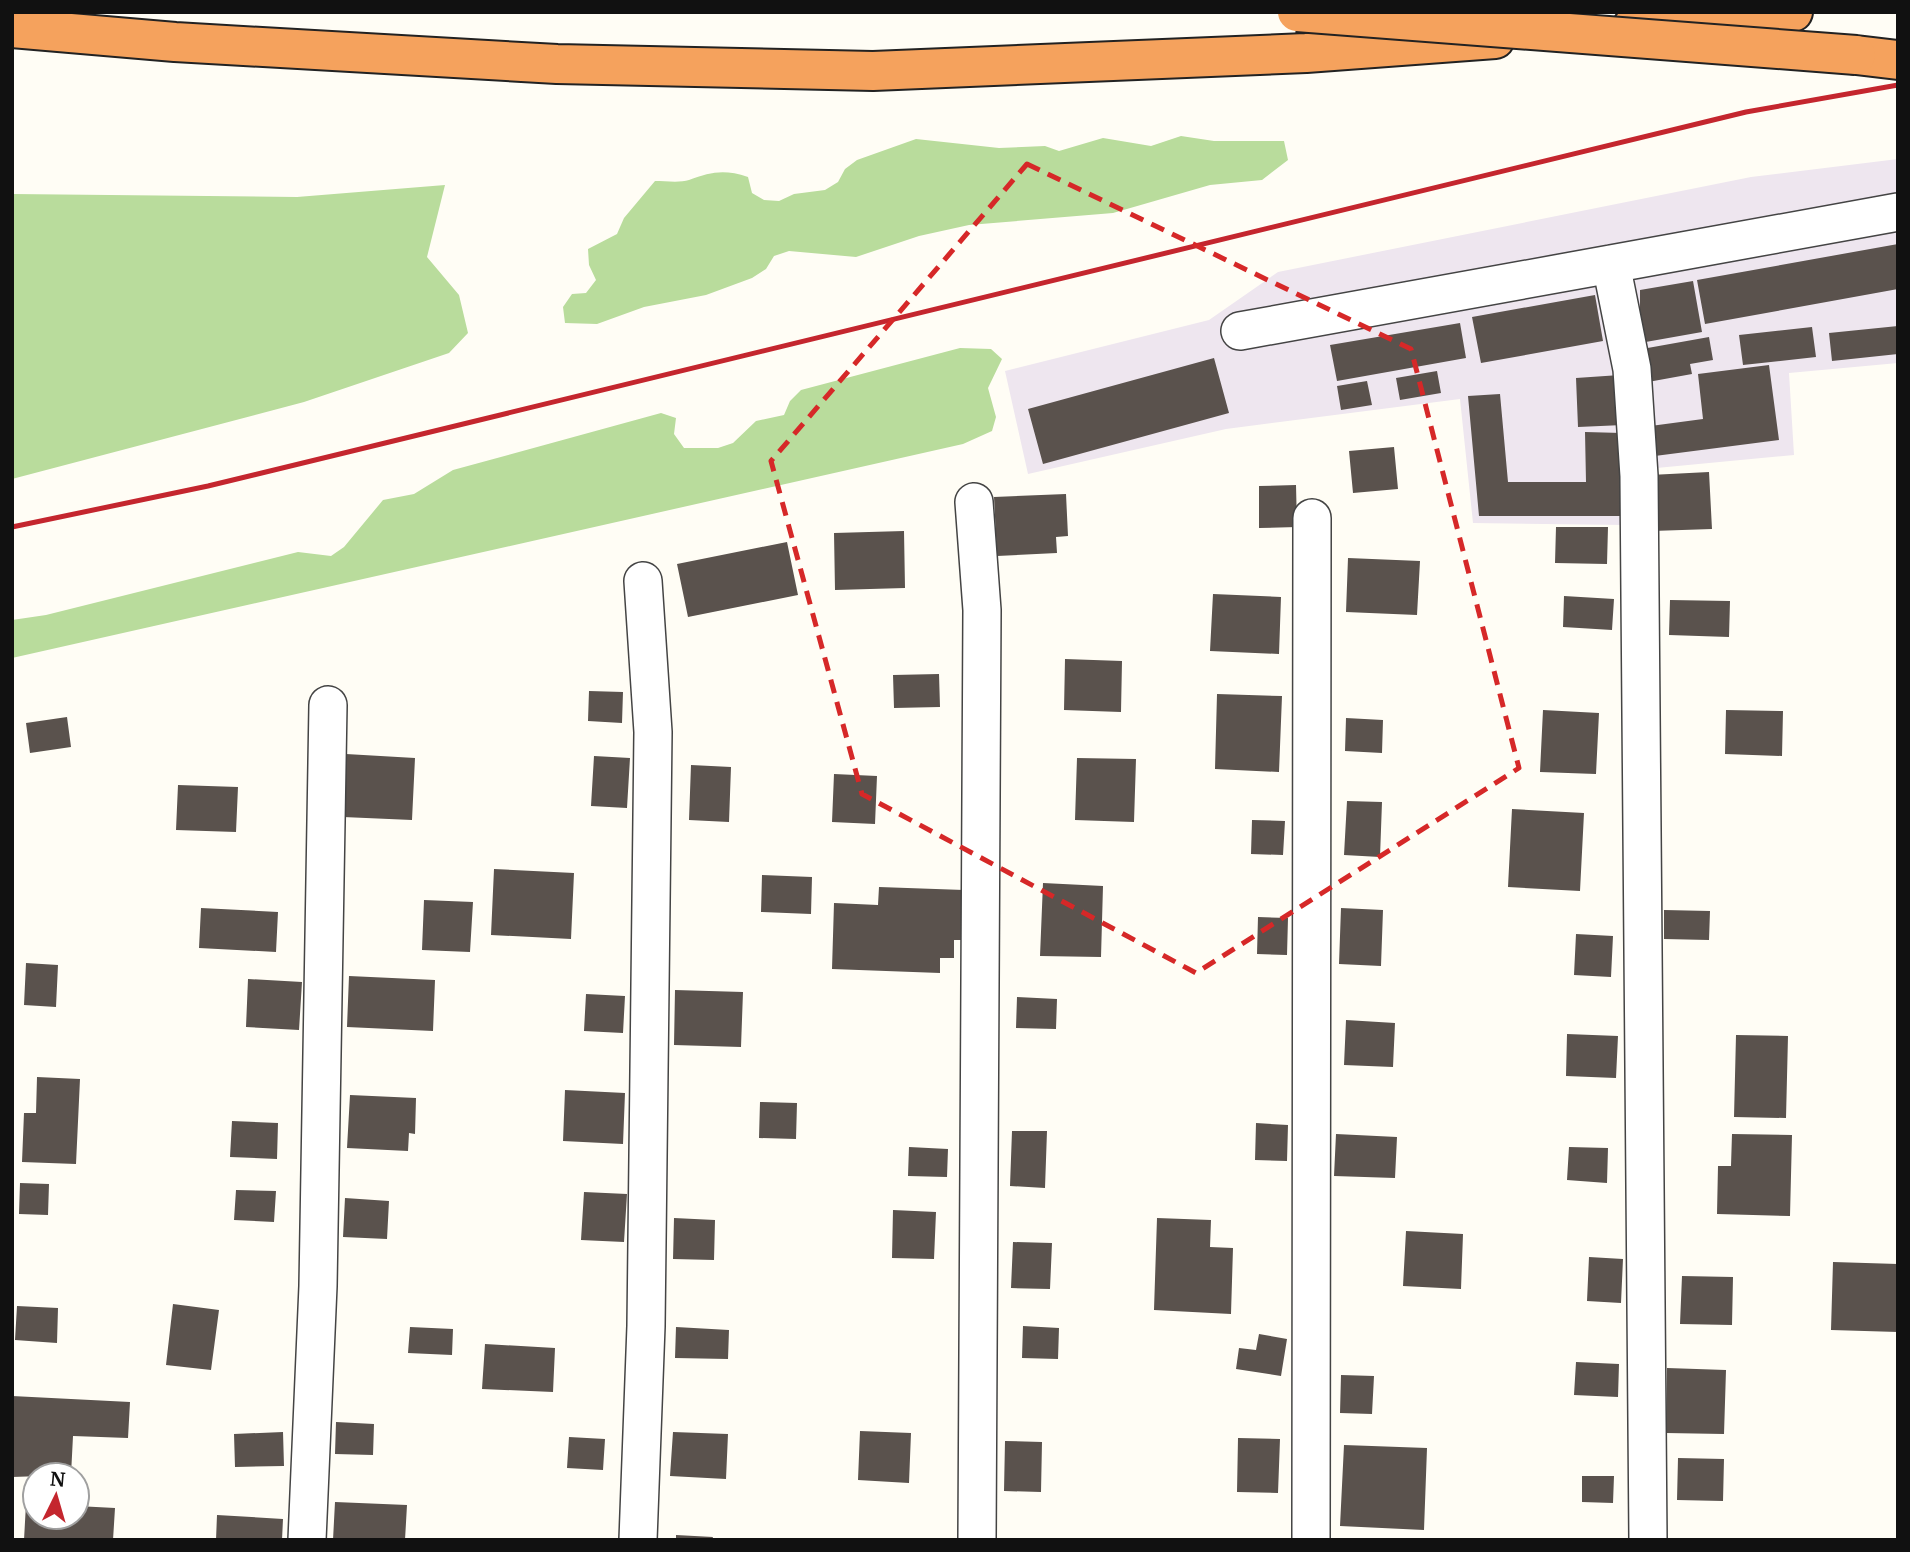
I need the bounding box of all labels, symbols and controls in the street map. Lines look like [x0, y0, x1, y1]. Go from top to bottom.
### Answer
north arrow [21, 1461, 91, 1531]
text: N [49, 1466, 66, 1492]

